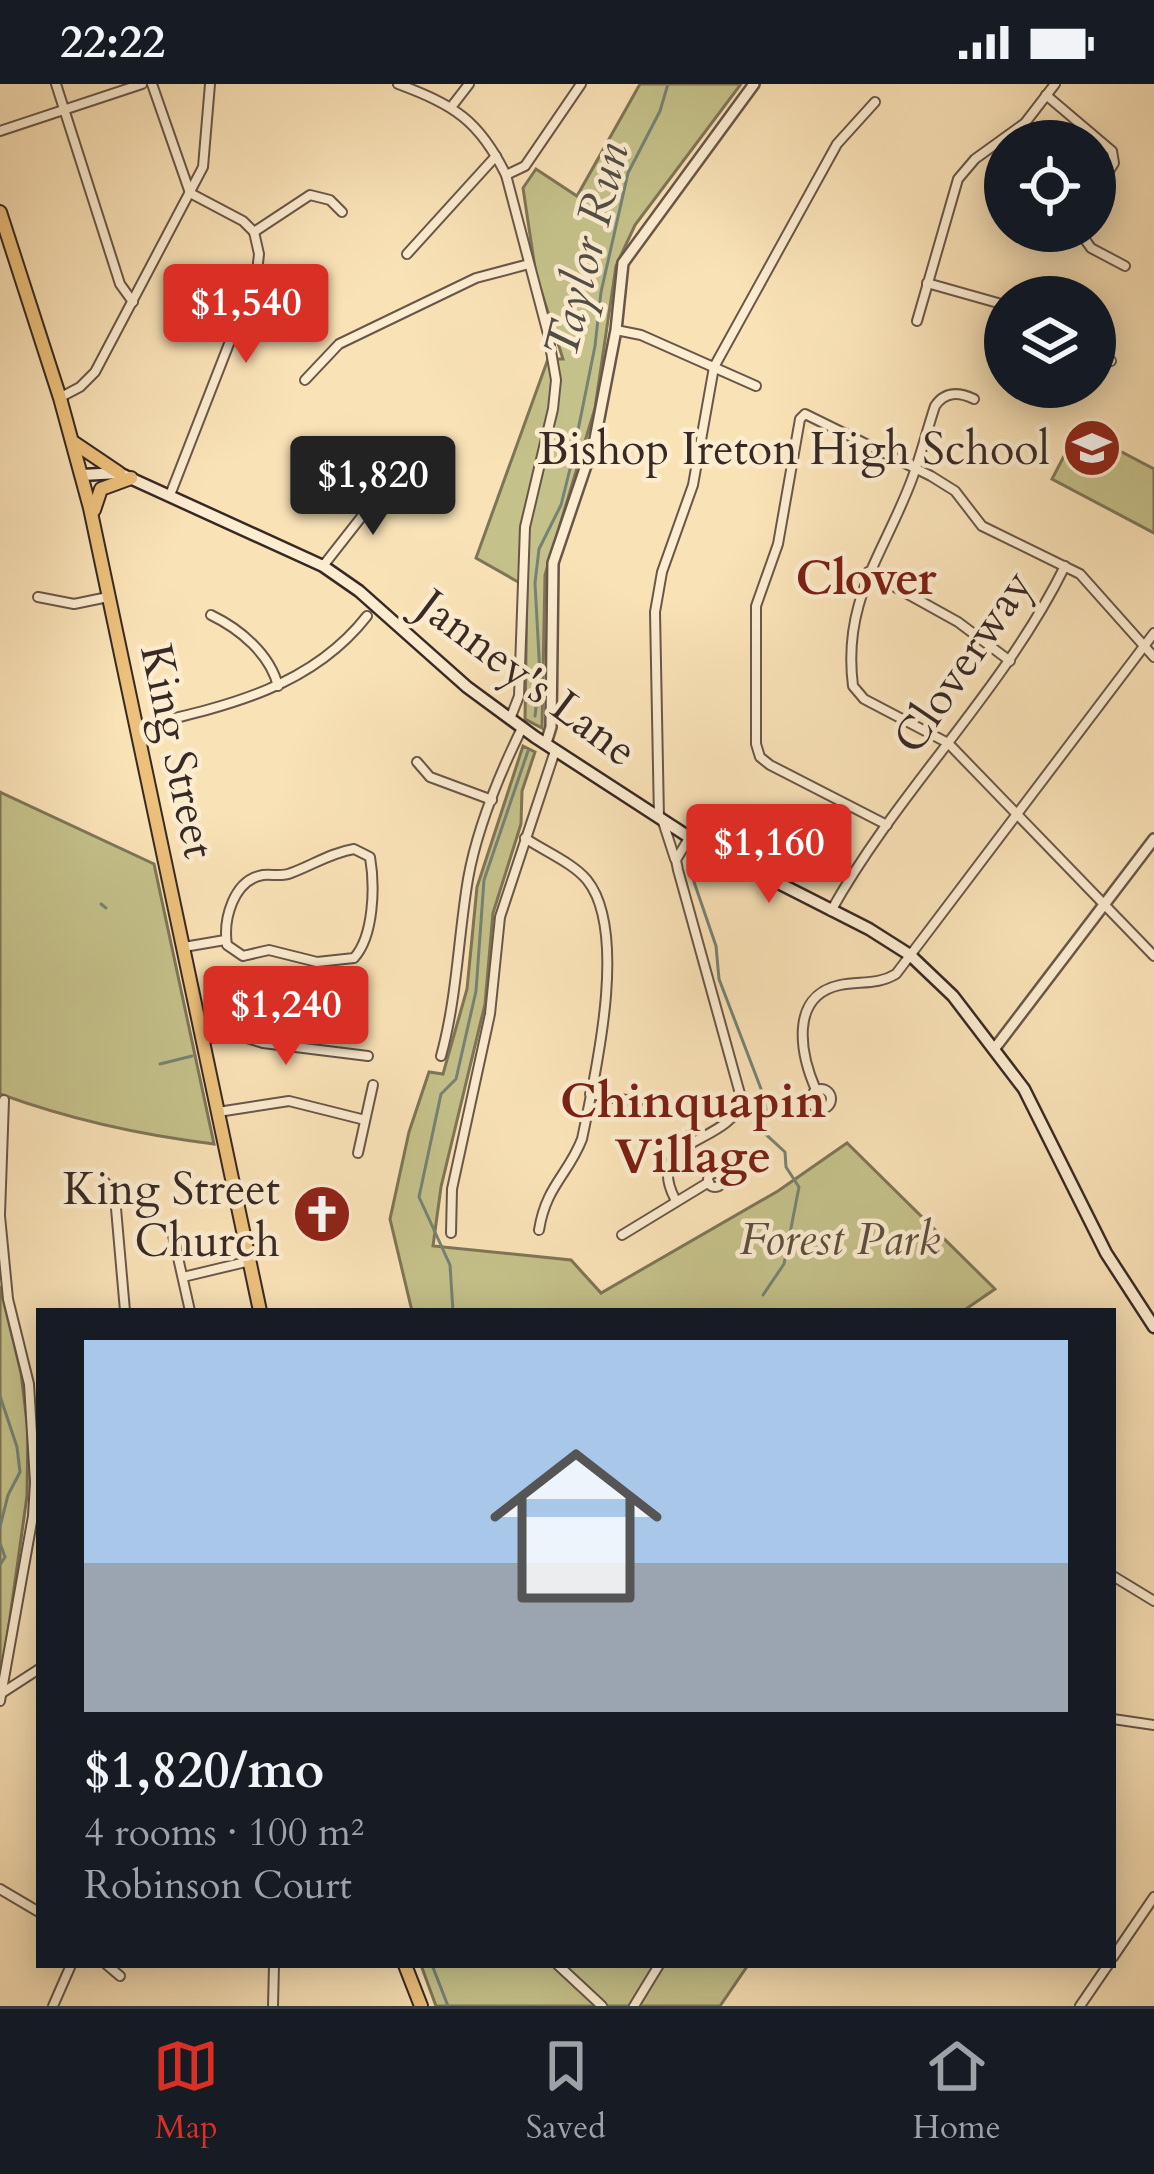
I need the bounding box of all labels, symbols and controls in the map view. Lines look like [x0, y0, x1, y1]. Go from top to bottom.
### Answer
text: 22:22 [60, 12, 165, 73]
map controls [984, 120, 1116, 408]
button: locate [984, 120, 1116, 252]
water label: Taylor Run [528, 136, 645, 365]
pin: $1,540 [148, 264, 344, 366]
text: $1,540 [190, 276, 302, 329]
button: layers [984, 276, 1116, 408]
school or university icon: Bishop Ireton High School [1061, 417, 1123, 479]
place label: Bishop Ireton High School [538, 419, 1050, 480]
pin: $1,820 [275, 436, 471, 538]
text: $1,820 [317, 448, 429, 501]
district label: Clover [796, 546, 937, 611]
street label: Cloverway [879, 558, 1047, 766]
street label: Janney's Lane [400, 572, 649, 781]
street label: King Street [125, 639, 230, 864]
pin: $1,160 [671, 804, 867, 906]
text: $1,160 [713, 816, 825, 869]
pin: $1,240 [188, 966, 384, 1068]
text: $1,240 [230, 978, 342, 1031]
district label: Chinquapin Village [560, 1069, 826, 1189]
place label: King Street Church [63, 1159, 280, 1272]
church icon: King Street Church [291, 1183, 353, 1245]
park label: Forest Park [740, 1209, 940, 1270]
icon: home [468, 1418, 684, 1634]
text: $1,820/mo [84, 1736, 324, 1806]
text: 4 rooms · 100 m² [84, 1806, 364, 1859]
text: Robinson Court [84, 1859, 352, 1912]
tab: Map [153, 2033, 219, 2150]
tab: Saved [526, 2033, 606, 2150]
tab: Home [912, 2033, 1001, 2150]

